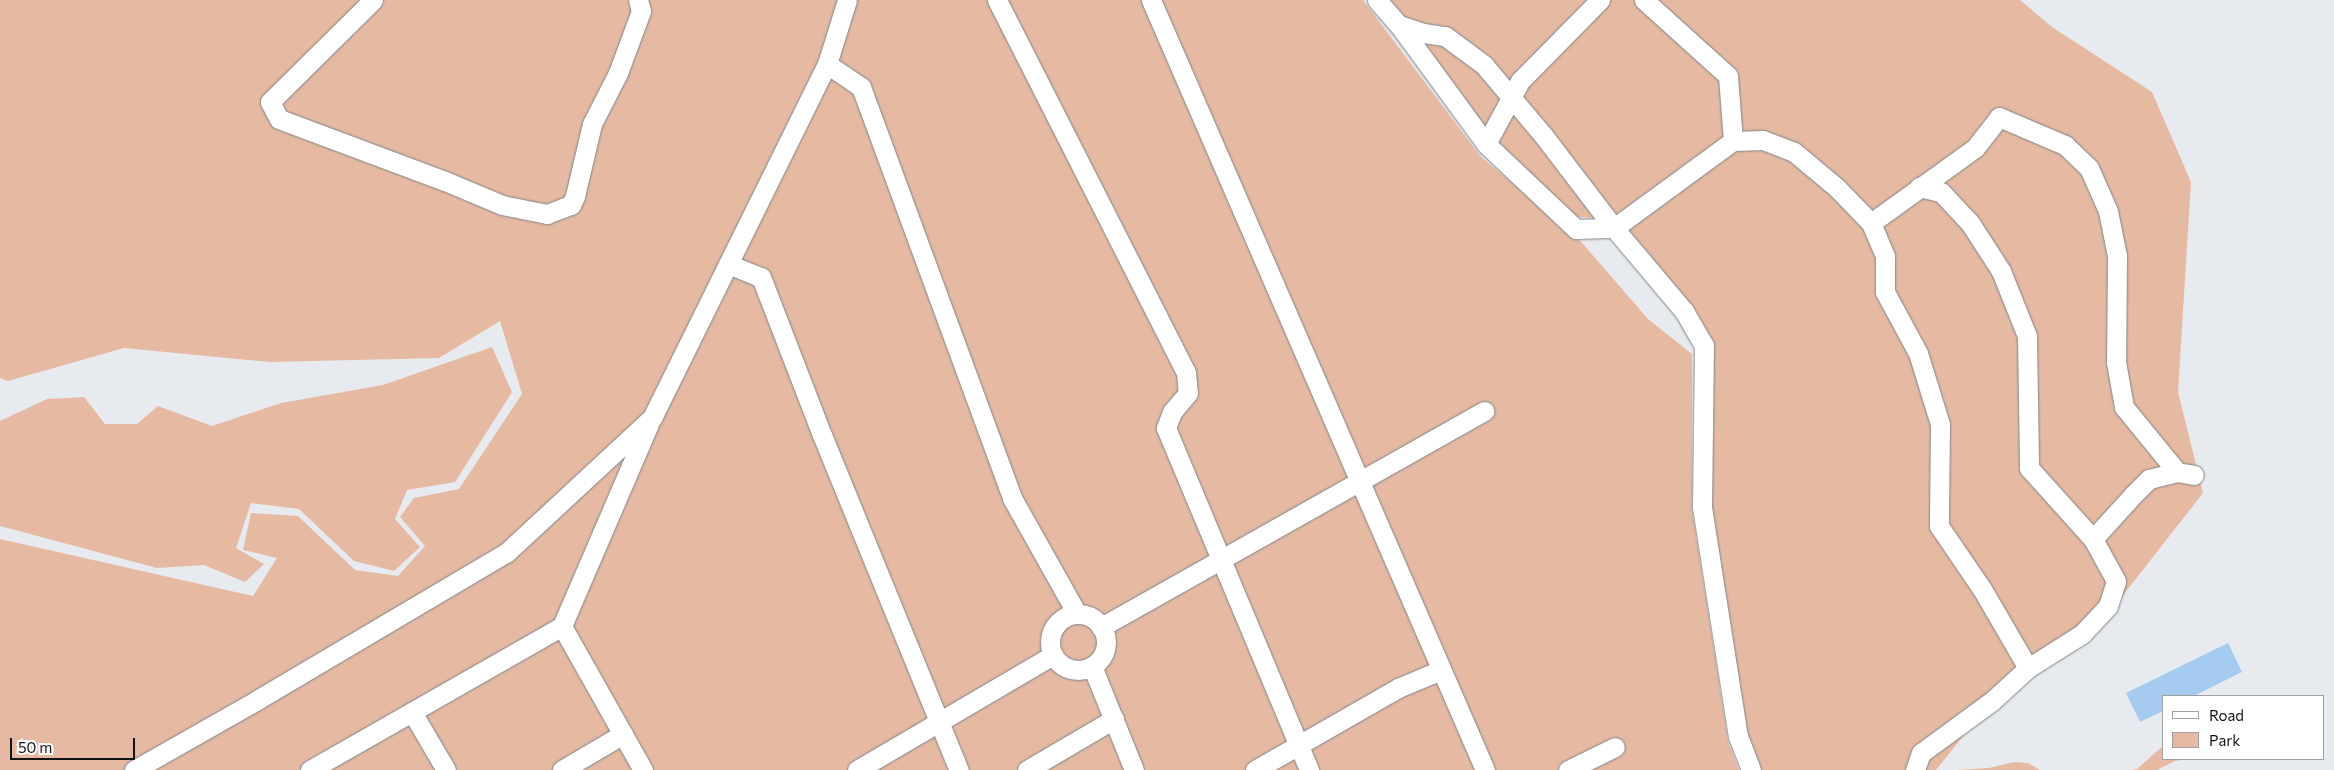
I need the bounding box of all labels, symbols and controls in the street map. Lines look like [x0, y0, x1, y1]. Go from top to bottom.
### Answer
legend [2162, 695, 2324, 760]
text: Road [2209, 706, 2244, 724]
scale bar [12, 728, 138, 760]
text: Park [2209, 731, 2240, 749]
text: 50 m [18, 738, 52, 756]

